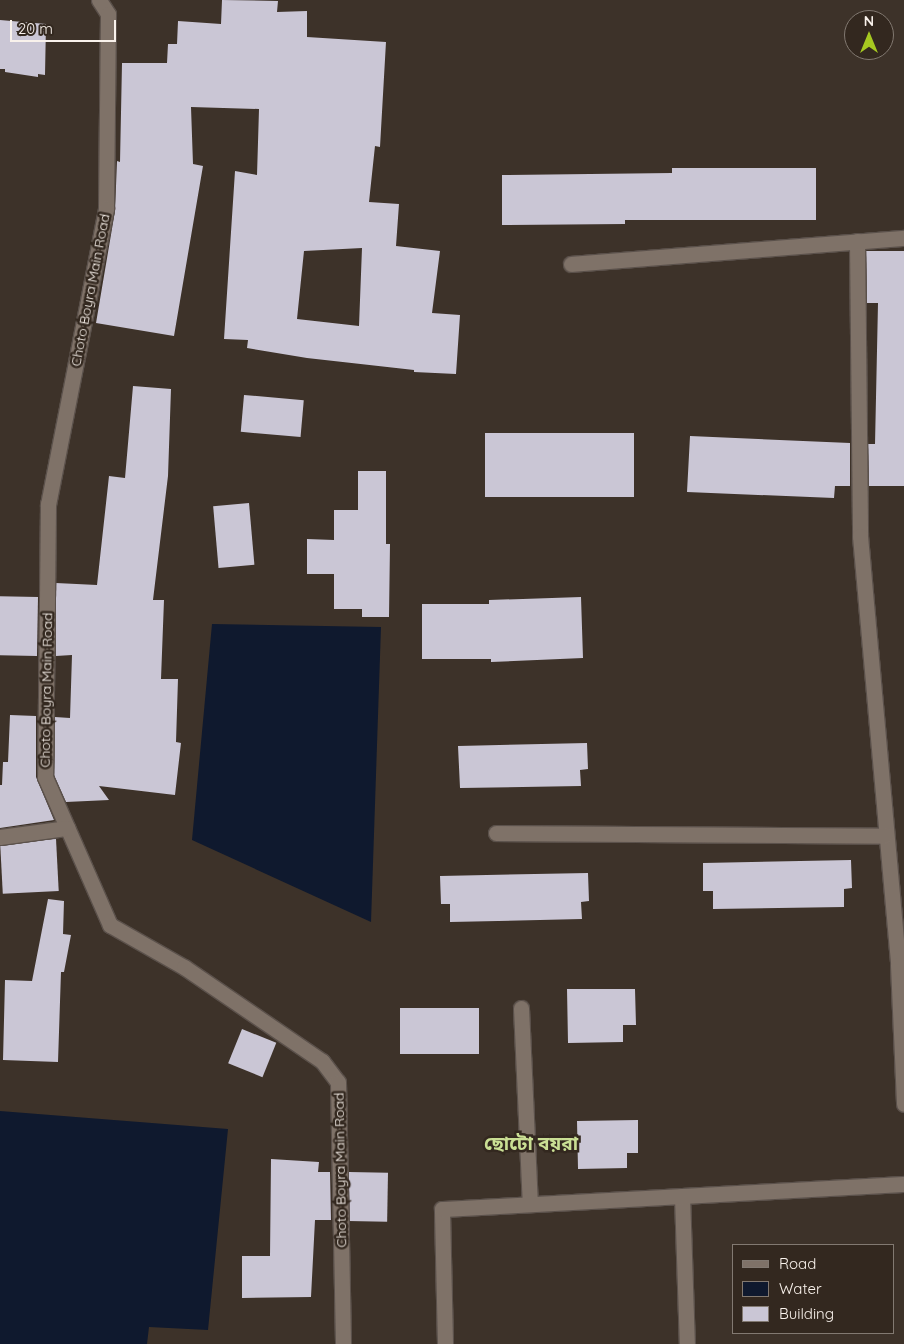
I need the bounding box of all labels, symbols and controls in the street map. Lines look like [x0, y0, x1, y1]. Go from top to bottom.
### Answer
scale bar [12, 10, 119, 42]
north arrow [844, 10, 894, 60]
text: N [864, 12, 874, 30]
text: 20 m [18, 19, 53, 38]
street label: Choto Boyra Main Road [67, 212, 113, 368]
street label: Choto Boyra Main Road [36, 612, 56, 768]
street label: Choto Boyra Main Road [330, 1092, 350, 1248]
district label: ছোটো বয়রা [484, 1133, 578, 1155]
legend [732, 1244, 894, 1334]
text: Road [779, 1254, 816, 1273]
text: Water [779, 1279, 822, 1298]
text: Building [779, 1304, 834, 1323]

